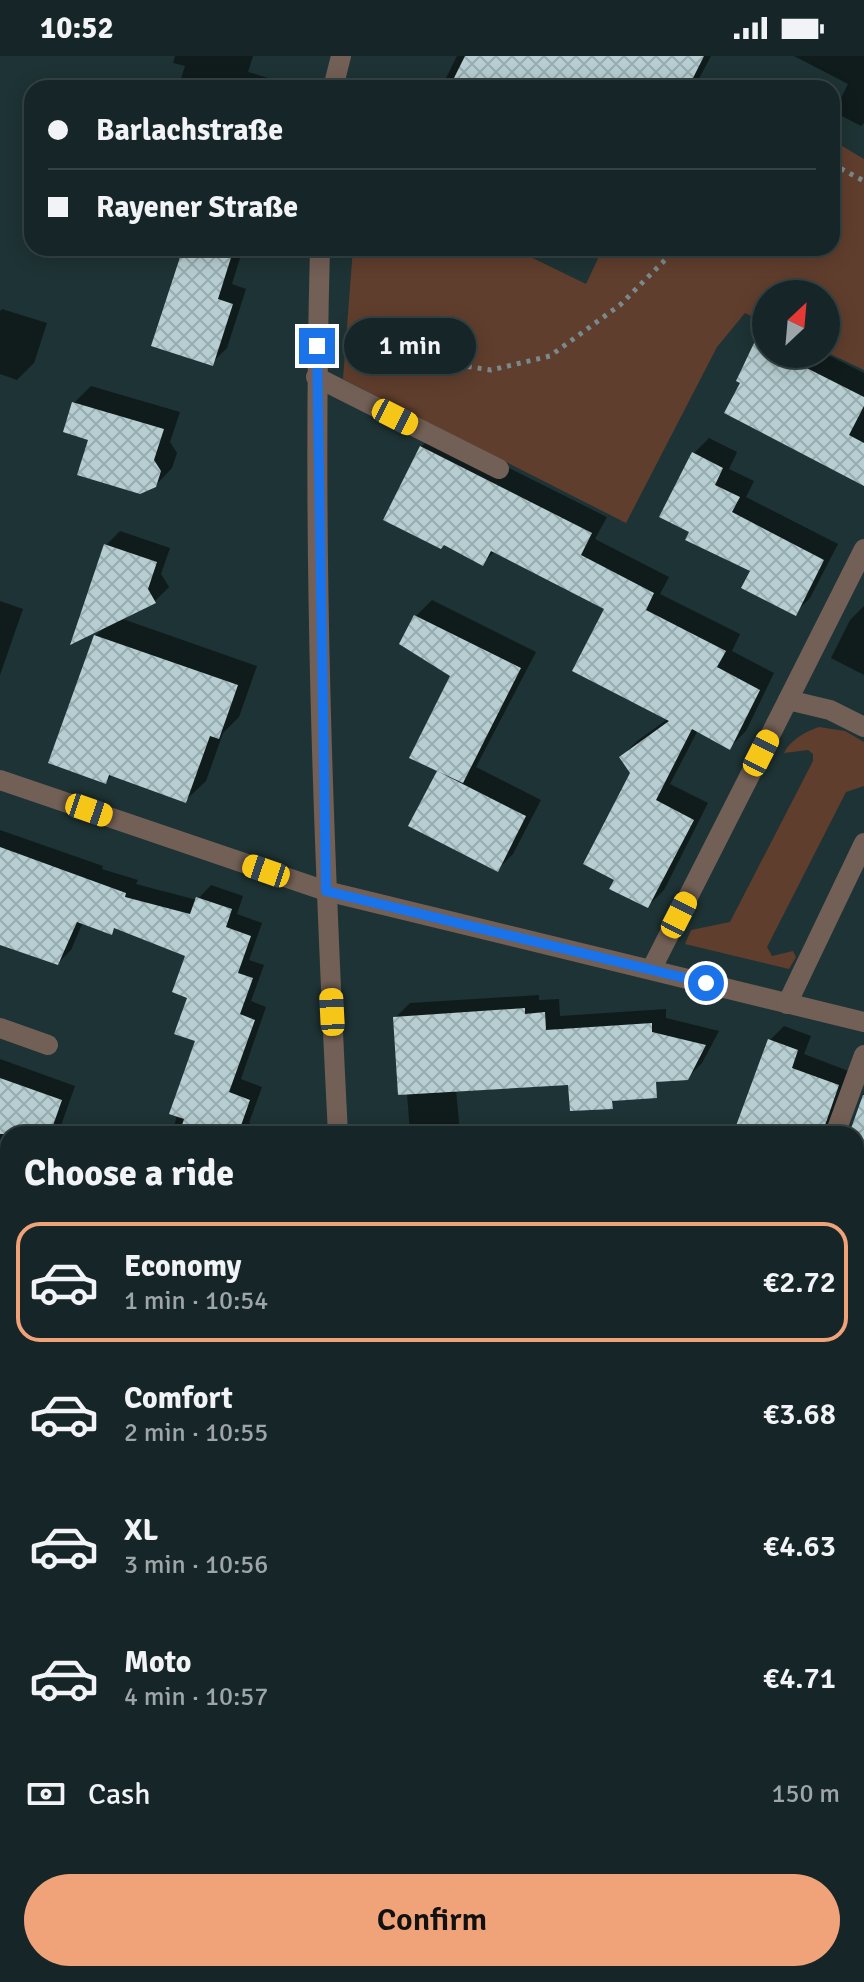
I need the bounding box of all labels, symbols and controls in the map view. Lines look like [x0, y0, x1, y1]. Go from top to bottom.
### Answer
text: 10:52 [40, 10, 114, 47]
text: Barlachstraße [96, 112, 283, 149]
text: Rayener Straße [96, 189, 298, 226]
north arrow [752, 280, 840, 368]
map controls [752, 280, 840, 368]
callout: 1 min [345, 318, 477, 374]
route end [299, 328, 335, 364]
text: 1 min [379, 330, 441, 362]
car [368, 395, 422, 439]
car [739, 726, 783, 780]
car [62, 791, 116, 829]
car [239, 852, 293, 890]
car [657, 888, 701, 942]
route start [688, 965, 724, 1001]
car [319, 987, 345, 1037]
text: Choose a ride [24, 1151, 234, 1196]
icon: car [28, 1246, 100, 1318]
text: Economy [124, 1248, 241, 1285]
text: €2.72 [763, 1264, 836, 1301]
text: 1 min · 10:54 [124, 1285, 268, 1317]
icon: car [28, 1378, 100, 1450]
text: Comfort [124, 1380, 233, 1417]
text: €3.68 [763, 1396, 836, 1433]
text: 2 min · 10:55 [124, 1417, 268, 1449]
icon: car [28, 1510, 100, 1582]
text: XL [124, 1512, 158, 1549]
text: €4.63 [763, 1528, 836, 1565]
text: 3 min · 10:56 [124, 1549, 268, 1581]
icon: car [28, 1642, 100, 1714]
text: Moto [124, 1644, 191, 1681]
text: €4.71 [763, 1660, 836, 1697]
text: 4 min · 10:57 [124, 1681, 268, 1713]
icon: cash [24, 1772, 68, 1816]
text: Cash [88, 1776, 151, 1813]
text: 150 m [771, 1778, 840, 1810]
button: Confirm [24, 1874, 840, 1966]

